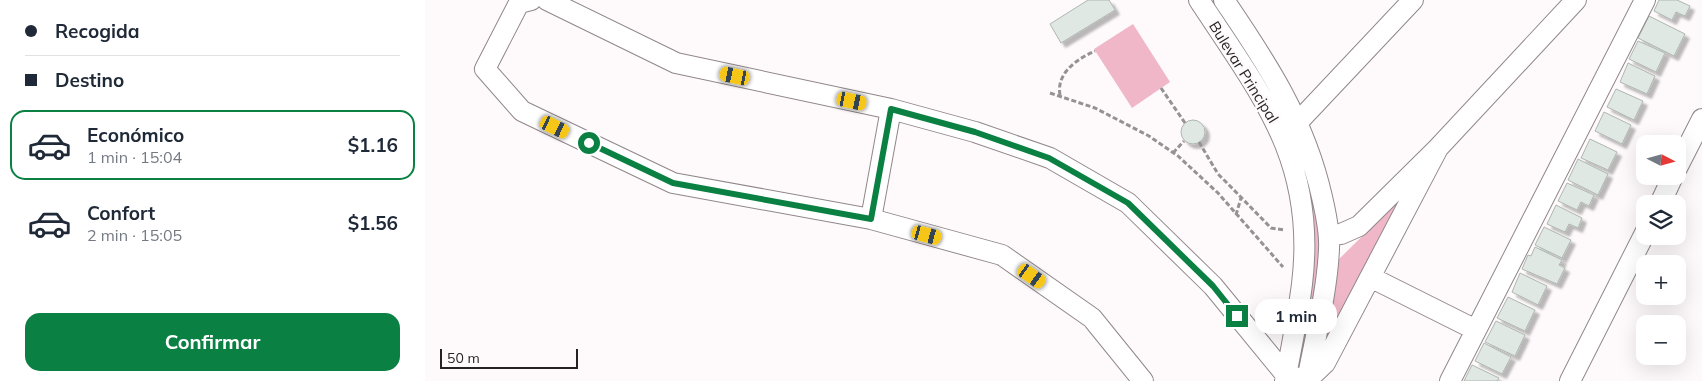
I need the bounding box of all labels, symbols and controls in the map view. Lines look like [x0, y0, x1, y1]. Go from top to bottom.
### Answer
street label: Bulevar Principal [1205, 18, 1283, 126]
text: Recogida [55, 19, 139, 43]
car [718, 66, 751, 86]
text: Destino [55, 68, 124, 92]
car [835, 91, 868, 111]
car [538, 114, 571, 140]
icon: car [27, 123, 72, 168]
text: Económico [87, 123, 184, 147]
route start [578, 132, 600, 154]
text: $1.16 [348, 133, 398, 157]
north arrow [1636, 135, 1686, 185]
map controls [1636, 135, 1686, 365]
text: 1 min · 15:04 [87, 147, 182, 167]
button: layers [1636, 195, 1686, 245]
icon: car [27, 201, 72, 246]
text: Confort [87, 201, 155, 225]
text: $1.56 [348, 211, 398, 235]
car [910, 224, 943, 246]
text: 2 min · 15:05 [87, 225, 182, 245]
button: + [1636, 255, 1686, 305]
car [1015, 261, 1048, 291]
callout: 1 min [1255, 298, 1337, 334]
route end [1226, 305, 1248, 327]
text: 1 min [1275, 306, 1317, 326]
button: Confirmar [25, 313, 400, 371]
button: − [1636, 315, 1686, 365]
scale bar [440, 346, 577, 369]
text: 50 m [447, 349, 480, 367]

